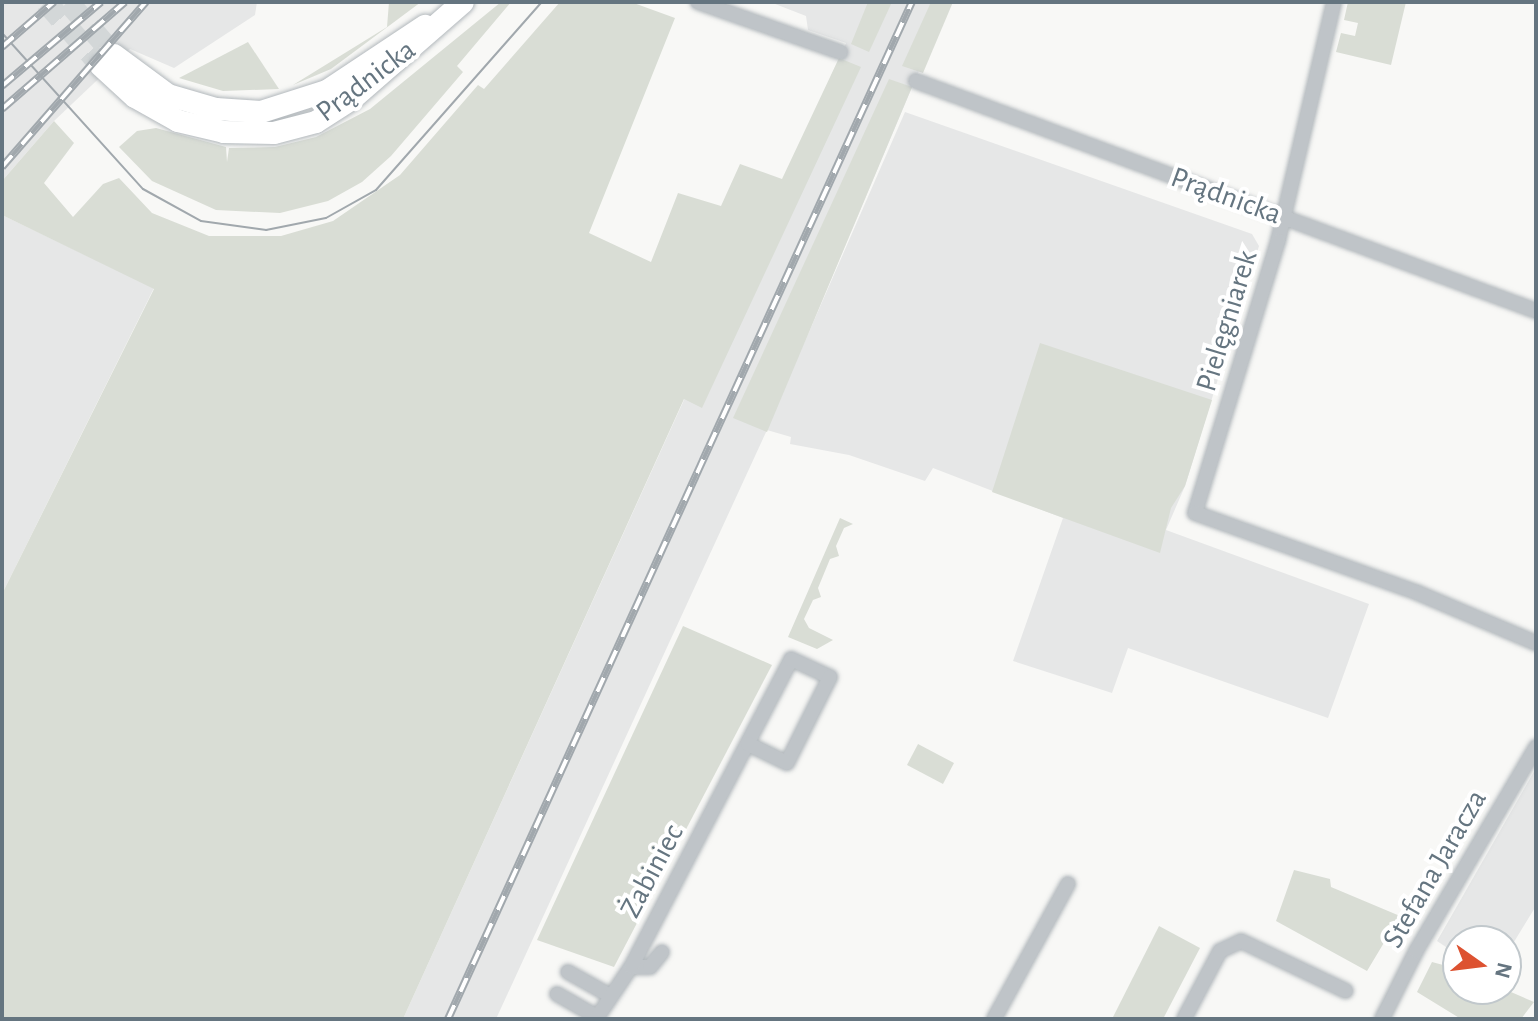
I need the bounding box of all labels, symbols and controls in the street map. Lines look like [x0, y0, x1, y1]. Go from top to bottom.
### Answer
street label: Prądnicka [309, 32, 423, 130]
street label: Prądnicka [1166, 159, 1286, 233]
street label: Pielęgniarek [1188, 246, 1266, 396]
street label: Stefana Jaracza [1375, 783, 1495, 955]
street label: Żabiniec [613, 818, 691, 924]
north arrow [1442, 925, 1522, 1005]
text: N [1491, 960, 1516, 980]

